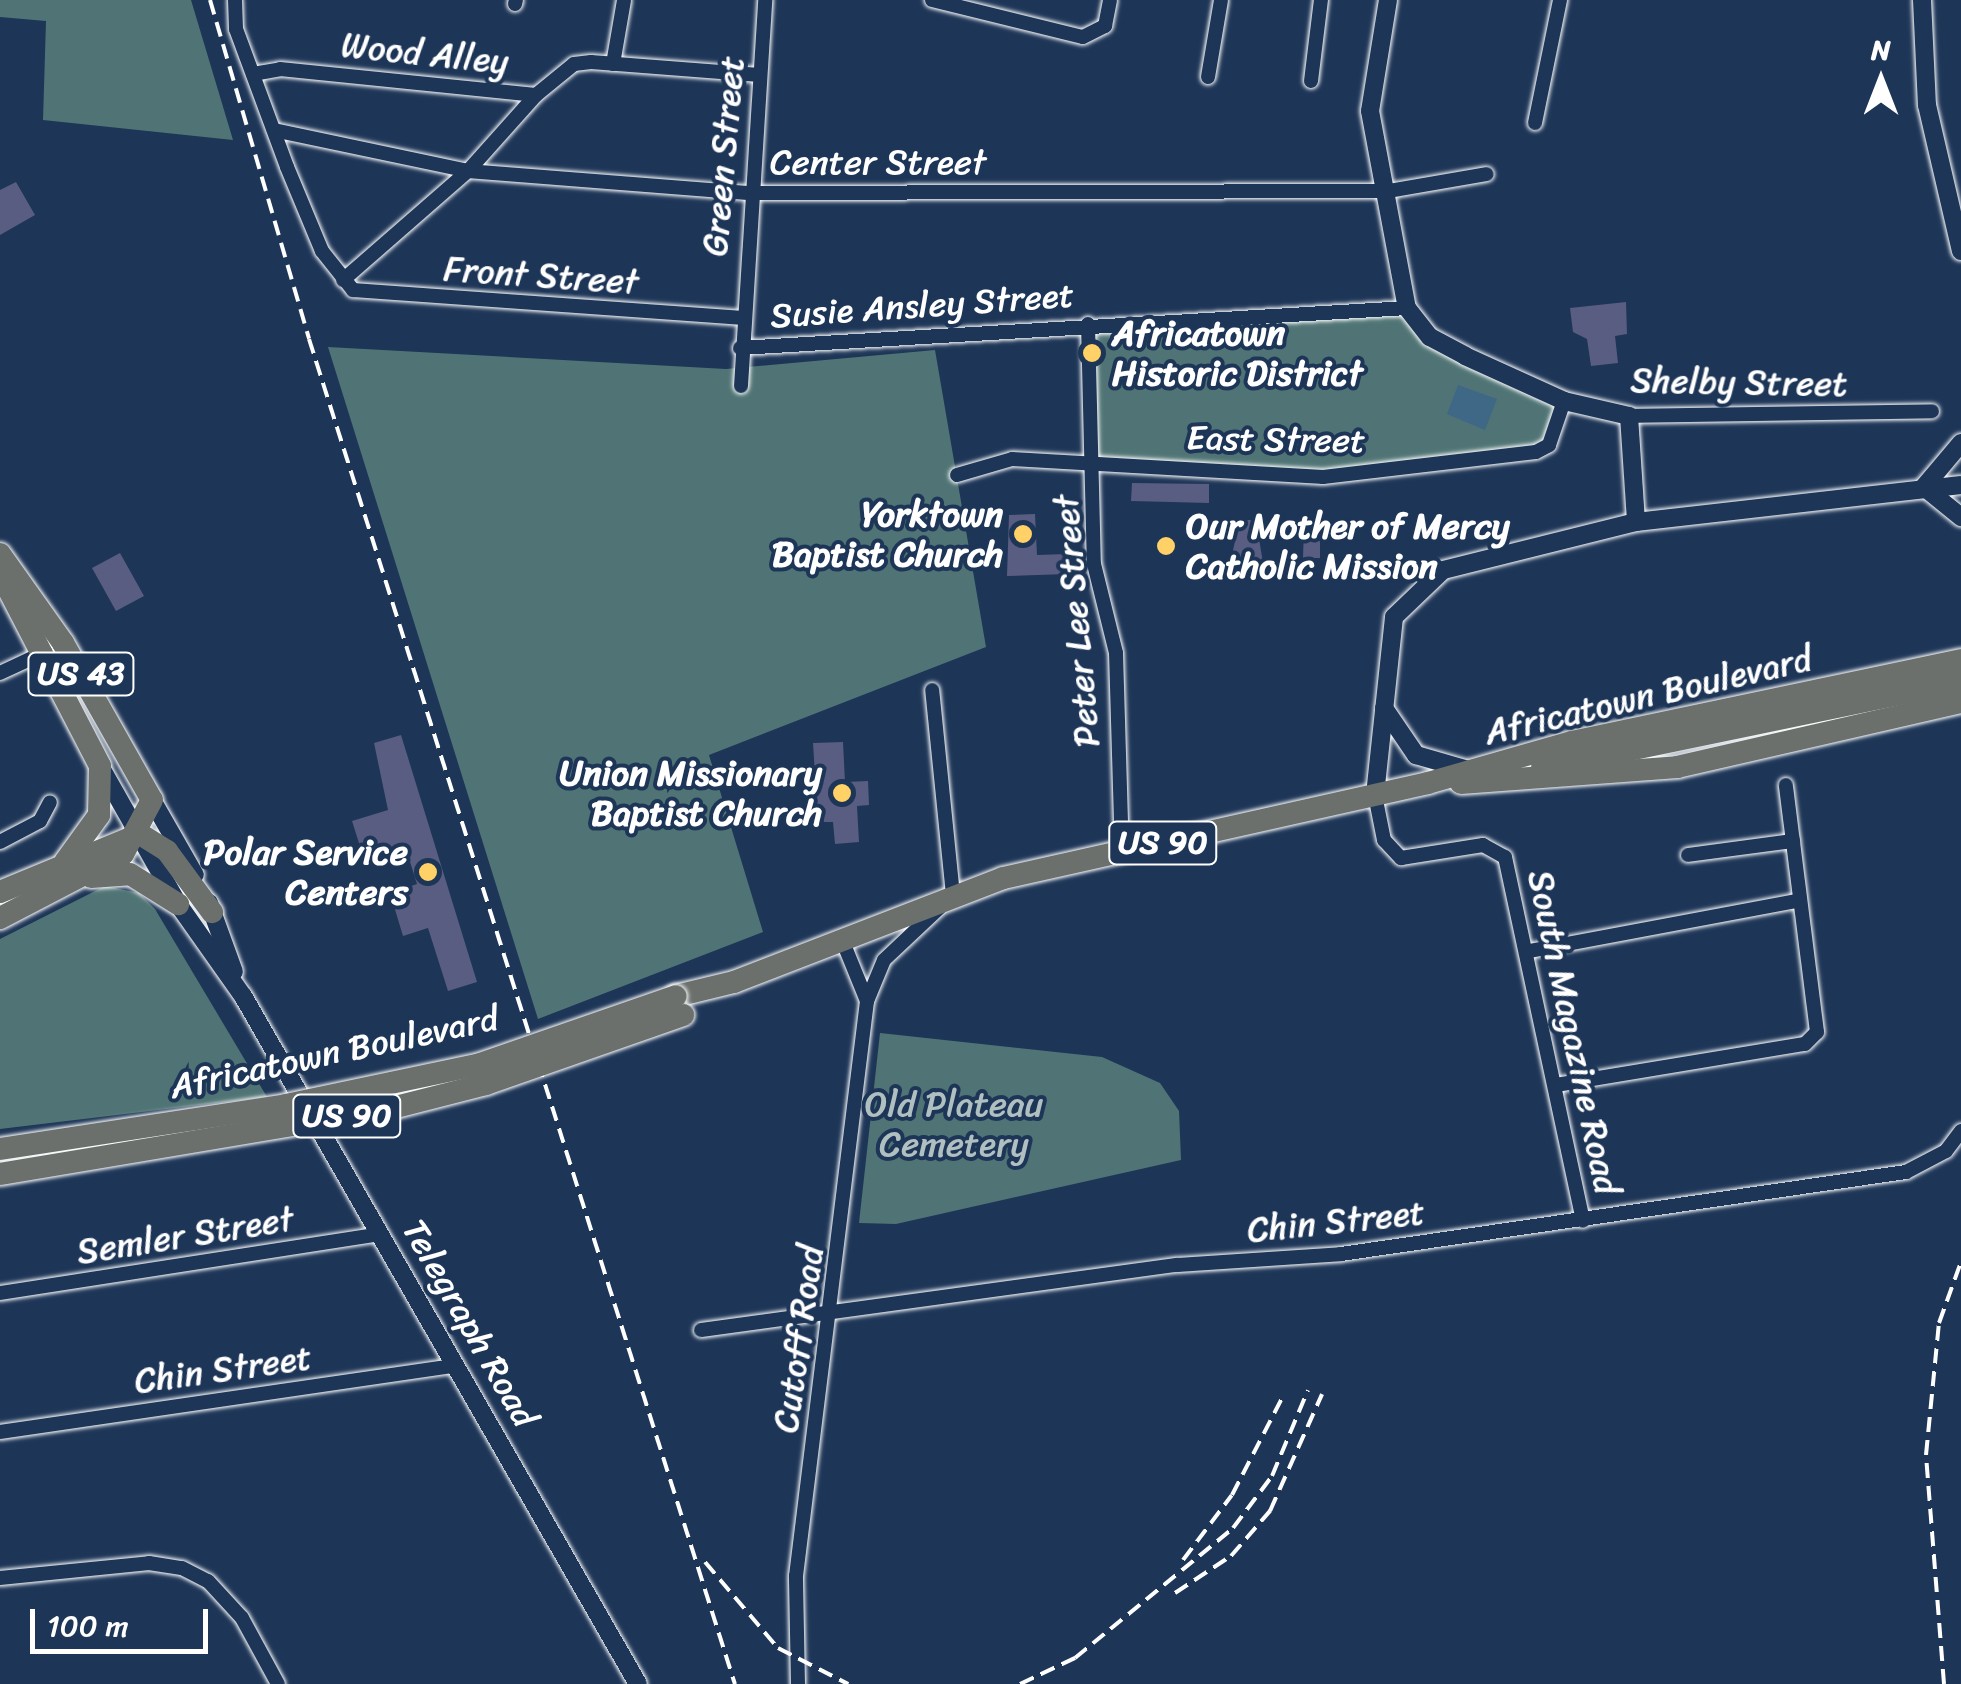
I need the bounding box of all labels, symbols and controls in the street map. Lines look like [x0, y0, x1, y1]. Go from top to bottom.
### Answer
street label: Wood Alley [339, 23, 511, 83]
text: N [1871, 25, 1891, 74]
north arrow [1831, 30, 1931, 130]
street label: Green Street [693, 54, 753, 258]
street label: Center Street [769, 141, 987, 183]
street label: Front Street [442, 247, 640, 303]
street label: Susie Ansley Street [767, 273, 1077, 337]
place label: Africatown Historic District [1112, 312, 1365, 394]
marker: Africatown Historic District [1081, 342, 1103, 364]
street label: Shelby Street [1631, 359, 1847, 405]
street label: East Street [1186, 416, 1366, 462]
street label: Peter Lee Street [1044, 490, 1108, 752]
place label: Yorktown Baptist Church [772, 493, 1003, 575]
place label: Our Mother of Mercy Catholic Mission [1186, 505, 1511, 587]
marker: Yorktown Baptist Church [1012, 523, 1034, 545]
marker: Our Mother of Mercy Catholic Mission [1155, 535, 1177, 557]
street label: Africatown Boulevard [1480, 637, 1816, 753]
road number: US 43 [26, 647, 136, 701]
place label: Union Missionary Baptist Church [558, 752, 822, 834]
marker: Union Missionary Baptist Church [831, 782, 853, 804]
road number: US 90 [1108, 816, 1218, 870]
place label: Polar Service Centers [203, 831, 408, 913]
marker: Polar Service Centers [417, 861, 439, 883]
street label: South Magazine Road [1519, 866, 1629, 1198]
street label: Africatown Boulevard [166, 997, 502, 1107]
park label: Old Plateau Cemetery [865, 1083, 1043, 1165]
road number: US 90 [292, 1089, 402, 1143]
street label: Chin Street [1245, 1191, 1427, 1251]
street label: Semler Street [73, 1197, 297, 1273]
street label: Telegraph Road [394, 1212, 546, 1434]
street label: Cutoff Road [764, 1243, 832, 1435]
street label: Chin Street [131, 1336, 315, 1402]
scale bar [35, 1589, 212, 1651]
text: 100 m [47, 1599, 129, 1653]

